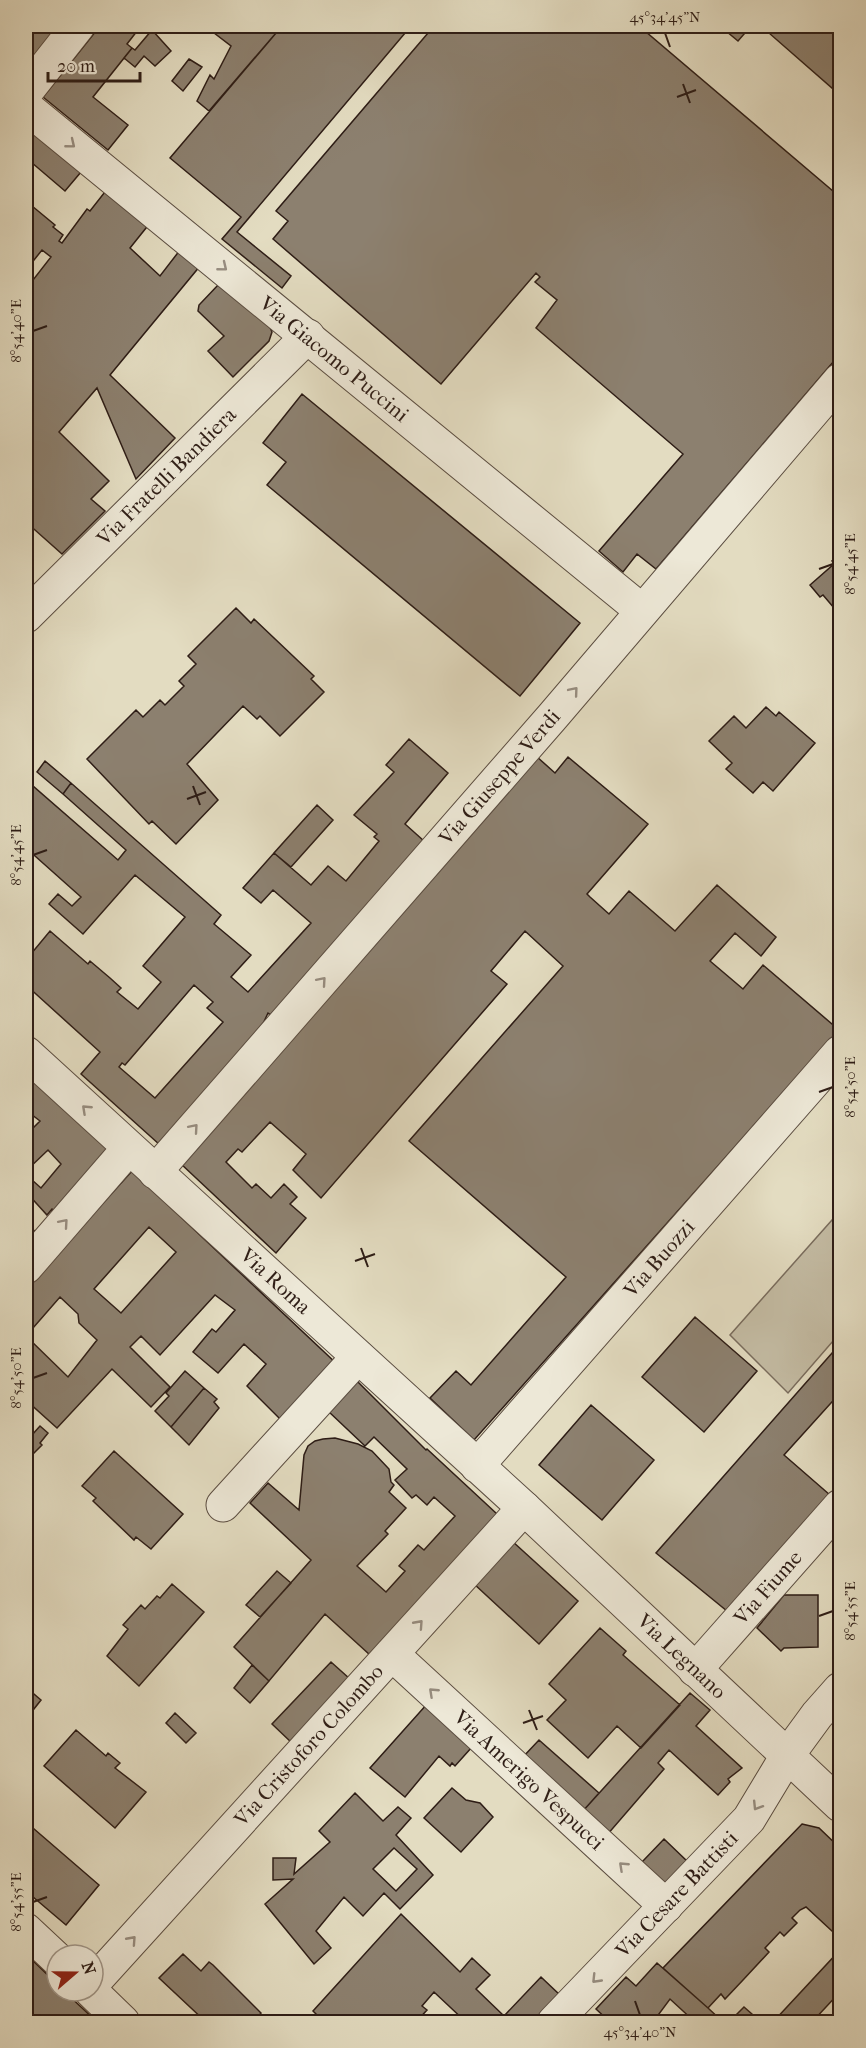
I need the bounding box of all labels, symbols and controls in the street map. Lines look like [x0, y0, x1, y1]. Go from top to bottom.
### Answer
text: 45°34'45"N [630, 8, 701, 26]
scale bar [48, 45, 140, 83]
text: 20 m [57, 56, 95, 77]
one-way arrow [64, 137, 75, 148]
one-way arrow [216, 260, 227, 271]
street label: Via Giacomo Puccini [254, 291, 413, 427]
text: 8°54'40"E [7, 299, 25, 363]
street label: Via Fratelli Bandiera [91, 402, 241, 551]
text: 8°54'45"E [841, 533, 859, 595]
one-way arrow [567, 687, 578, 698]
street label: Via Giuseppe Verdi [433, 705, 565, 851]
text: 8°54'45"E [7, 824, 25, 886]
one-way arrow [315, 977, 326, 988]
text: 8°54'50"E [841, 1056, 859, 1118]
one-way arrow [82, 1105, 93, 1116]
one-way arrow [186, 1124, 197, 1135]
street label: Via Buozzi [618, 1215, 699, 1303]
one-way arrow [57, 1219, 68, 1230]
street label: Via Roma [235, 1242, 316, 1319]
text: 8°54'50"E [7, 1347, 25, 1409]
street label: Via Fiume [728, 1546, 807, 1630]
text: 8°54'55"E [841, 1581, 859, 1641]
street label: Via Legnano [632, 1608, 731, 1704]
one-way arrow [412, 1620, 423, 1631]
street label: Via Cristoforo Colombo [229, 1659, 388, 1832]
one-way arrow [429, 1688, 440, 1699]
street label: Via Amerigo Vespucci [448, 1704, 609, 1855]
one-way arrow [752, 1800, 764, 1810]
street label: Via Cesare Battisti [610, 1826, 743, 1963]
one-way arrow [619, 1862, 630, 1873]
text: 8°54'55"E [7, 1872, 25, 1932]
one-way arrow [125, 1936, 136, 1946]
north arrow [45, 1943, 105, 2003]
text: N [78, 1959, 100, 1978]
one-way arrow [592, 1972, 603, 1983]
text: 45°34'40"N [604, 2023, 677, 2041]

